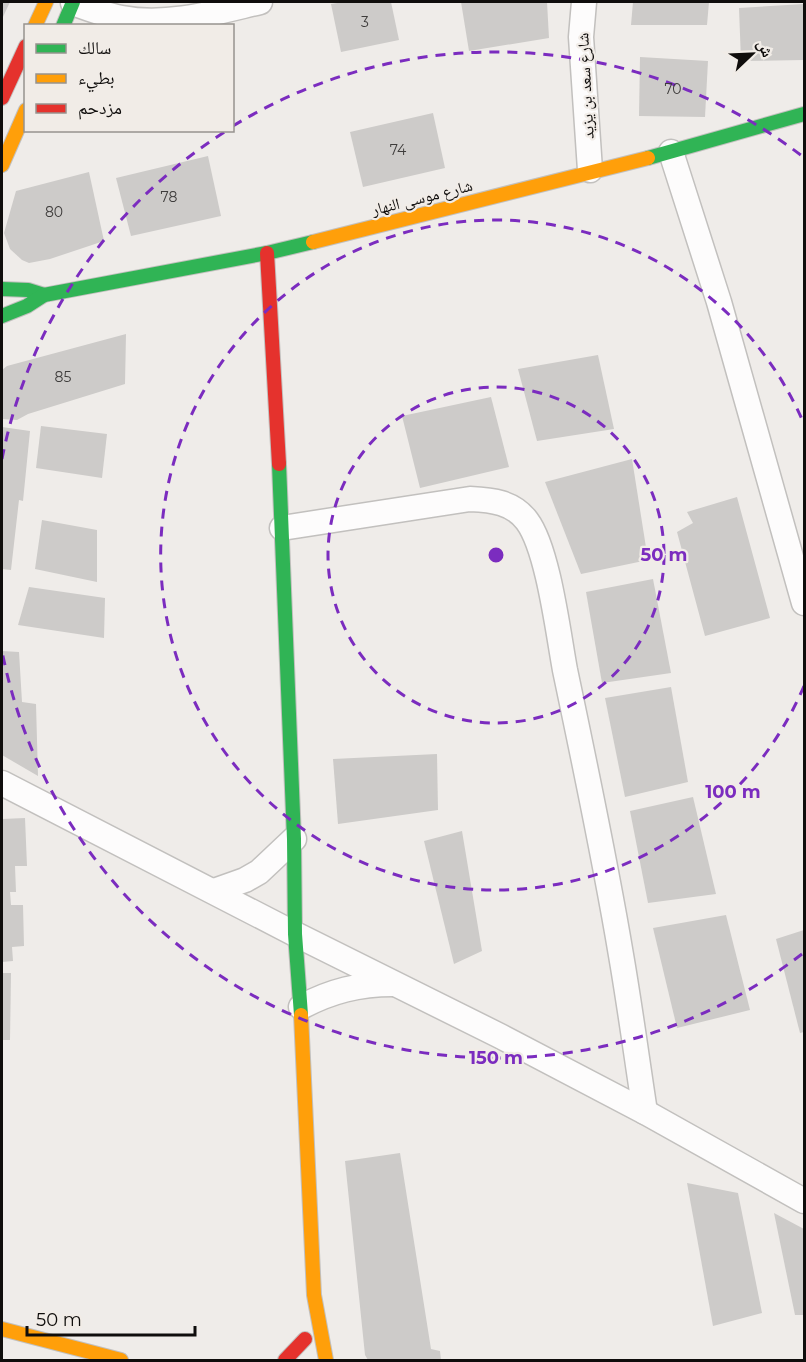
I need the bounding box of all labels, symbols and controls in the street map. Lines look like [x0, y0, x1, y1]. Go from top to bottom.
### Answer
house number: 3 [361, 13, 369, 31]
legend [24, 24, 234, 132]
north arrow [722, 24, 782, 84]
street label: شارع سعد بن يزيد [573, 32, 599, 140]
text: سالك [78, 37, 111, 59]
text: ش [753, 37, 777, 60]
text: بطيء [78, 67, 115, 93]
house number: 70 [664, 80, 682, 98]
text: مزدحم [78, 97, 122, 120]
house number: 74 [390, 141, 407, 159]
street label: شارع موسى النهار [369, 176, 475, 220]
house number: 78 [161, 188, 178, 206]
house number: 80 [45, 203, 63, 221]
house number: 85 [55, 368, 72, 386]
text: 50 m [641, 544, 687, 566]
centre of rings [486, 545, 506, 565]
text: 100 m [705, 781, 761, 803]
text: 150 m [469, 1047, 523, 1069]
scale bar [27, 1299, 195, 1337]
text: 50 m [36, 1309, 82, 1331]

